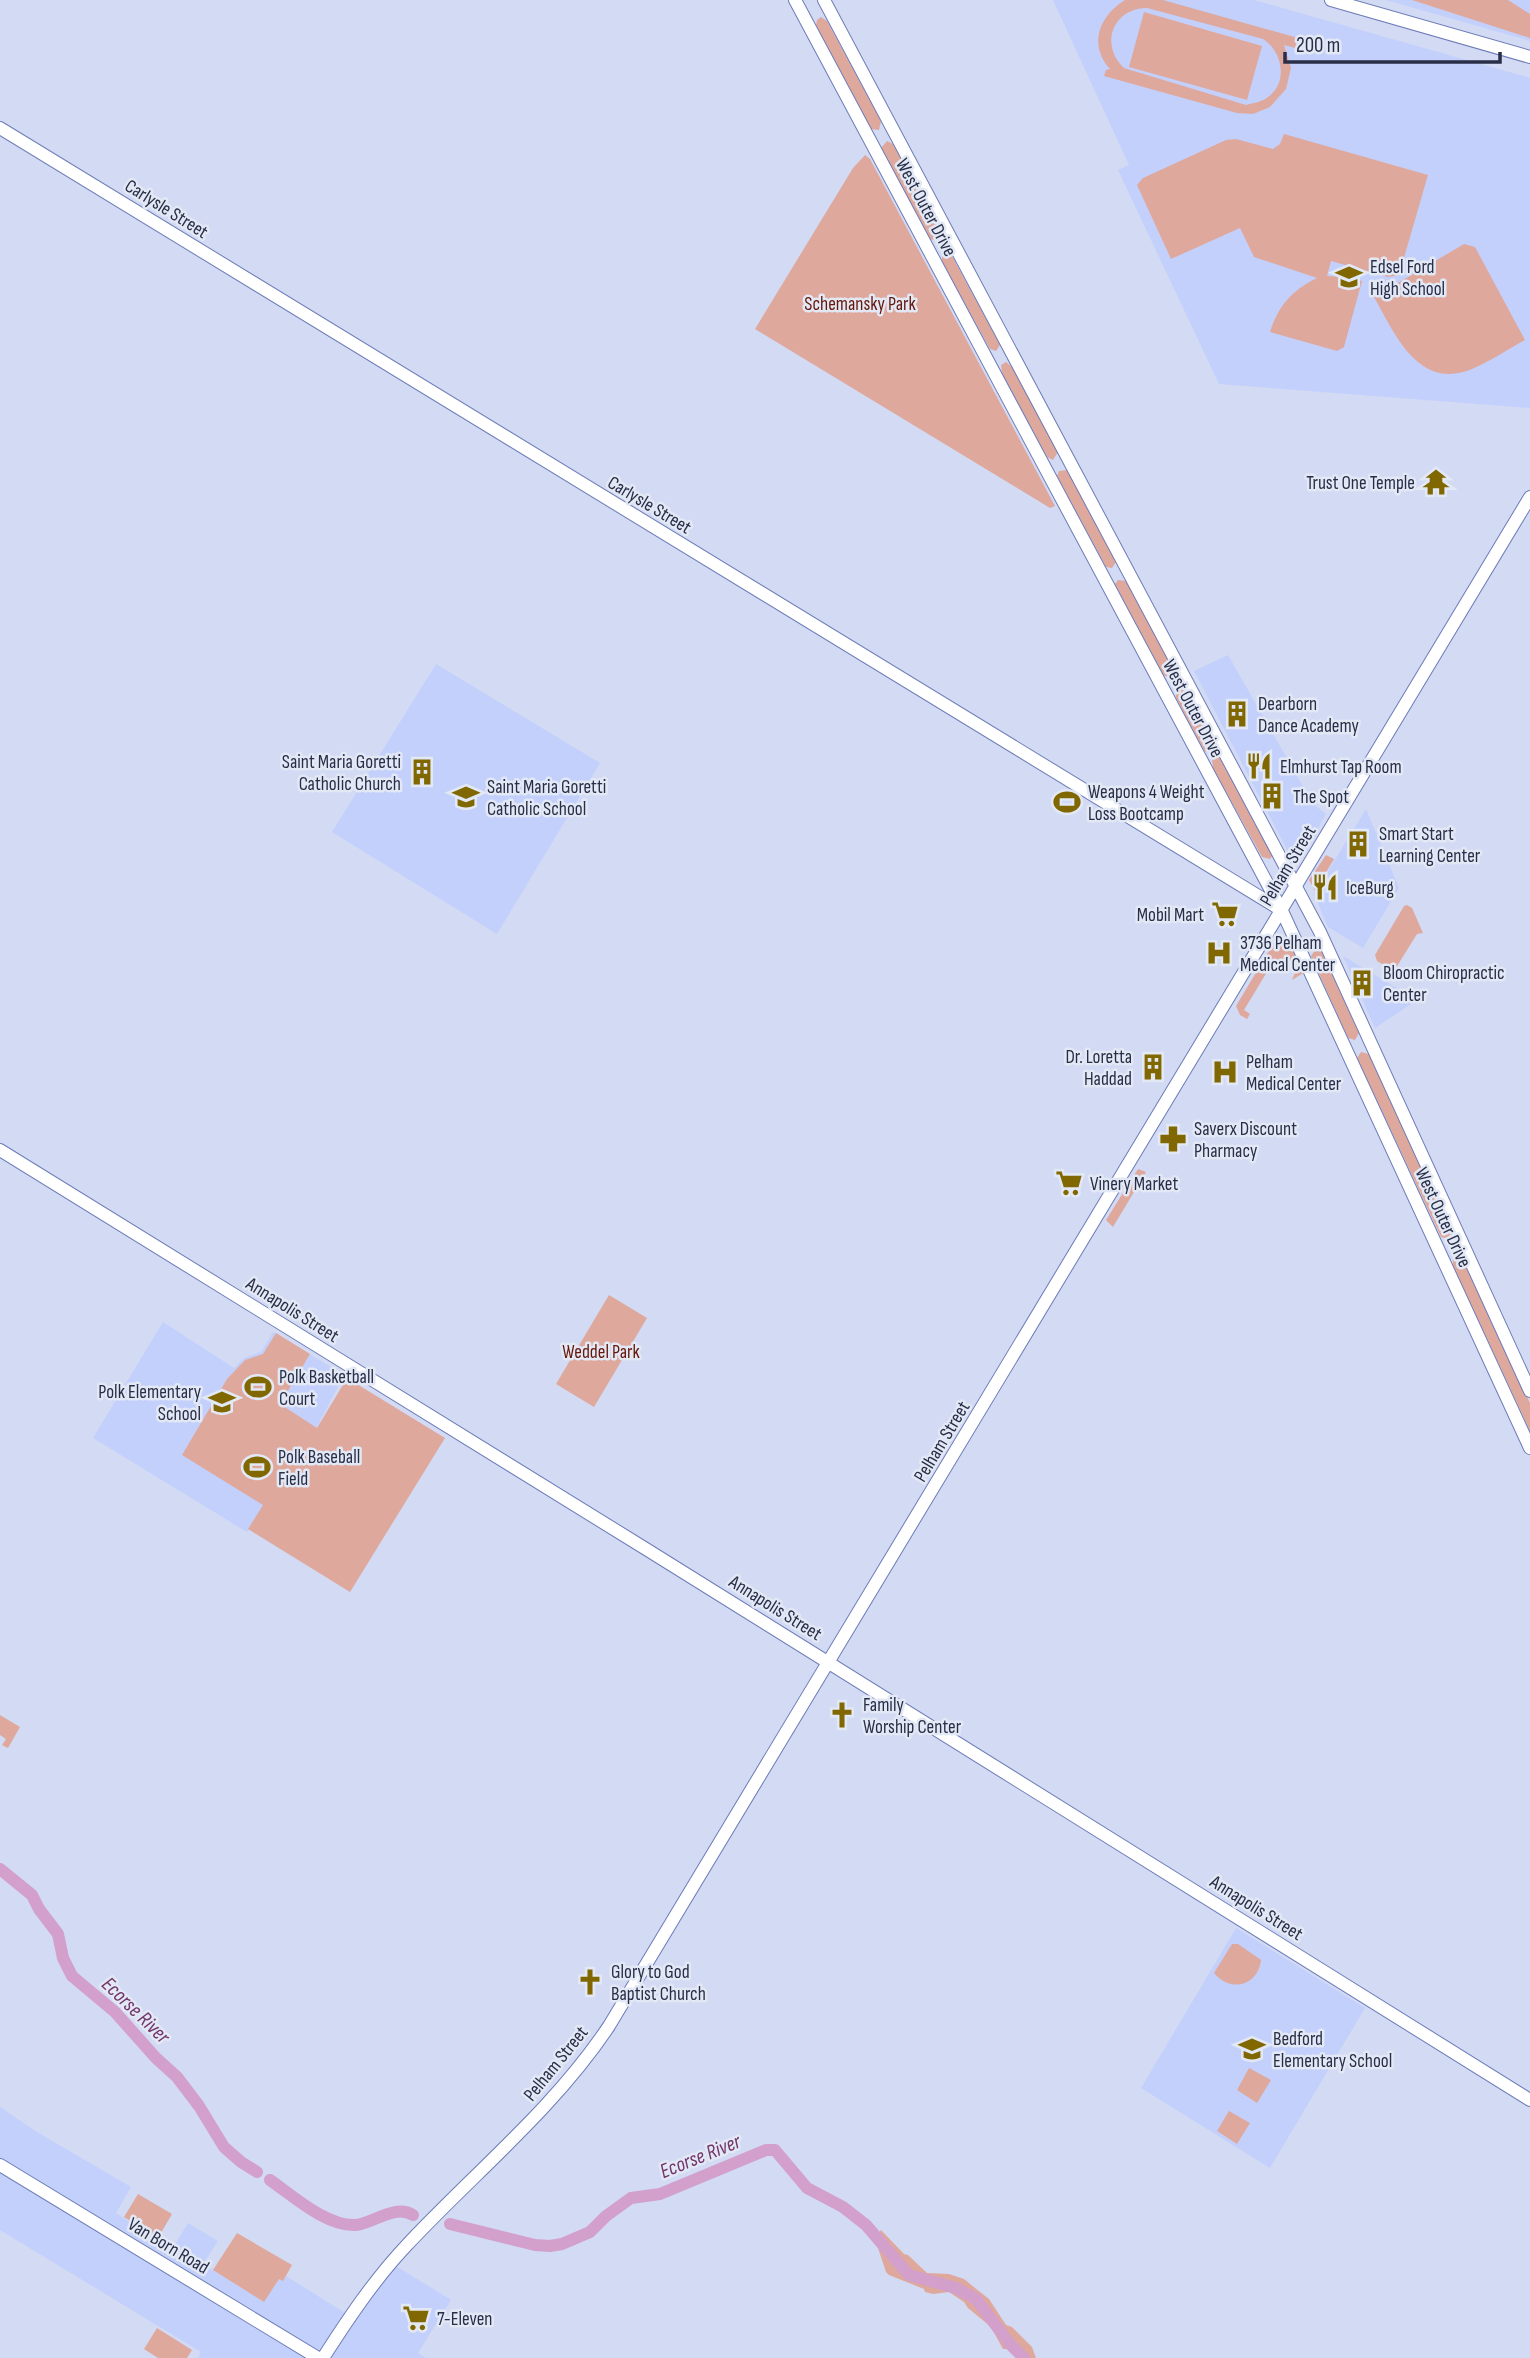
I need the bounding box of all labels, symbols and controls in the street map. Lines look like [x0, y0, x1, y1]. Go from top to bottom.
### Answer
scale bar [1285, 21, 1500, 65]
text: 200 m [1296, 33, 1340, 58]
street label: West Outer Drive [890, 155, 961, 261]
street label: Carlysle Street [120, 175, 212, 244]
place label: Edsel Ford High School [1370, 256, 1445, 301]
school or university icon: Edsel Ford High School [1334, 262, 1364, 292]
park label: Schemansky Park [804, 293, 916, 316]
temple icon: Trust One Temple [1421, 467, 1451, 497]
street label: Carlysle Street [603, 471, 695, 539]
place label: Trust One Temple [1306, 472, 1415, 495]
street label: West Outer Drive [1157, 656, 1228, 762]
place label: Dearborn Dance Academy [1258, 693, 1360, 738]
building icon: Dearborn Dance Academy [1222, 699, 1252, 729]
place label: Saint Maria Goretti Catholic Church [282, 751, 401, 796]
restaurant icon: Elmhurst Tap Room [1244, 751, 1274, 781]
place label: Elmhurst Tap Room [1280, 756, 1402, 779]
building icon: Saint Maria Goretti Catholic Church [407, 757, 437, 787]
place label: Saint Maria Goretti Catholic School [487, 776, 606, 821]
place label: Weapons 4 Weight Loss Bootcamp [1088, 781, 1205, 826]
building icon: The Spot [1257, 781, 1287, 811]
school or university icon: Saint Maria Goretti Catholic School [451, 782, 481, 812]
place label: The Spot [1293, 786, 1349, 809]
sports icon: Weapons 4 Weight Loss Bootcamp [1052, 787, 1082, 817]
street label: Pelham Street [1255, 821, 1321, 910]
place label: Smart Start Learning Center [1379, 823, 1481, 868]
building icon: Smart Start Learning Center [1343, 829, 1373, 859]
restaurant icon: IceBurg [1310, 872, 1340, 902]
place label: IceBurg [1346, 877, 1394, 900]
supermarket icon: Mobil Mart [1210, 899, 1240, 929]
place label: Mobil Mart [1137, 904, 1204, 927]
place label: 3736 Pelham Medical Center [1240, 932, 1336, 977]
hospital icon: 3736 Pelham Medical Center [1204, 938, 1234, 968]
place label: Bloom Chiropractic Center [1383, 962, 1505, 1007]
building icon: Bloom Chiropractic Center [1347, 968, 1377, 998]
place label: Dr. Loretta Haddad [1065, 1046, 1132, 1091]
place label: Pelham Medical Center [1246, 1051, 1342, 1096]
building icon: Dr. Loretta Haddad [1138, 1052, 1168, 1082]
hospital icon: Pelham Medical Center [1210, 1057, 1240, 1087]
place label: Saverx Discount Pharmacy [1194, 1118, 1297, 1163]
pharmacy icon: Saverx Discount Pharmacy [1158, 1124, 1188, 1154]
street label: West Outer Drive [1409, 1164, 1476, 1271]
supermarket icon: Vinery Market [1054, 1168, 1084, 1198]
place label: Vinery Market [1090, 1173, 1178, 1196]
street label: Annapolis Street [241, 1272, 343, 1348]
park label: Weddel Park [562, 1341, 640, 1364]
place label: Polk Basketball Court [279, 1366, 374, 1411]
sports icon: Polk Basketball Court [243, 1372, 273, 1402]
place label: Polk Elementary School [98, 1381, 202, 1426]
school or university icon: Polk Elementary School [207, 1387, 237, 1417]
street label: Pelham Street [909, 1397, 975, 1486]
place label: Polk Baseball Field [278, 1446, 360, 1491]
sports icon: Polk Baseball Field [242, 1452, 272, 1482]
street label: Annapolis Street [724, 1570, 826, 1646]
place label: Family Worship Center [863, 1694, 962, 1739]
church icon: Family Worship Center [827, 1700, 857, 1730]
street label: Annapolis Street [1205, 1870, 1307, 1946]
place label: Glory to God Baptist Church [611, 1961, 706, 2006]
church icon: Glory to God Baptist Church [575, 1967, 605, 1997]
water label: Ecorse River [96, 1972, 176, 2050]
street label: Pelham Street [519, 2022, 594, 2106]
place label: Bedford Elementary School [1273, 2028, 1392, 2073]
school or university icon: Bedford Elementary School [1237, 2034, 1267, 2064]
water label: Ecorse River [656, 2129, 745, 2184]
street label: Van Born Road [123, 2213, 213, 2280]
supermarket icon: 7-Eleven [401, 2303, 431, 2333]
place label: 7-Eleven [437, 2308, 492, 2331]

